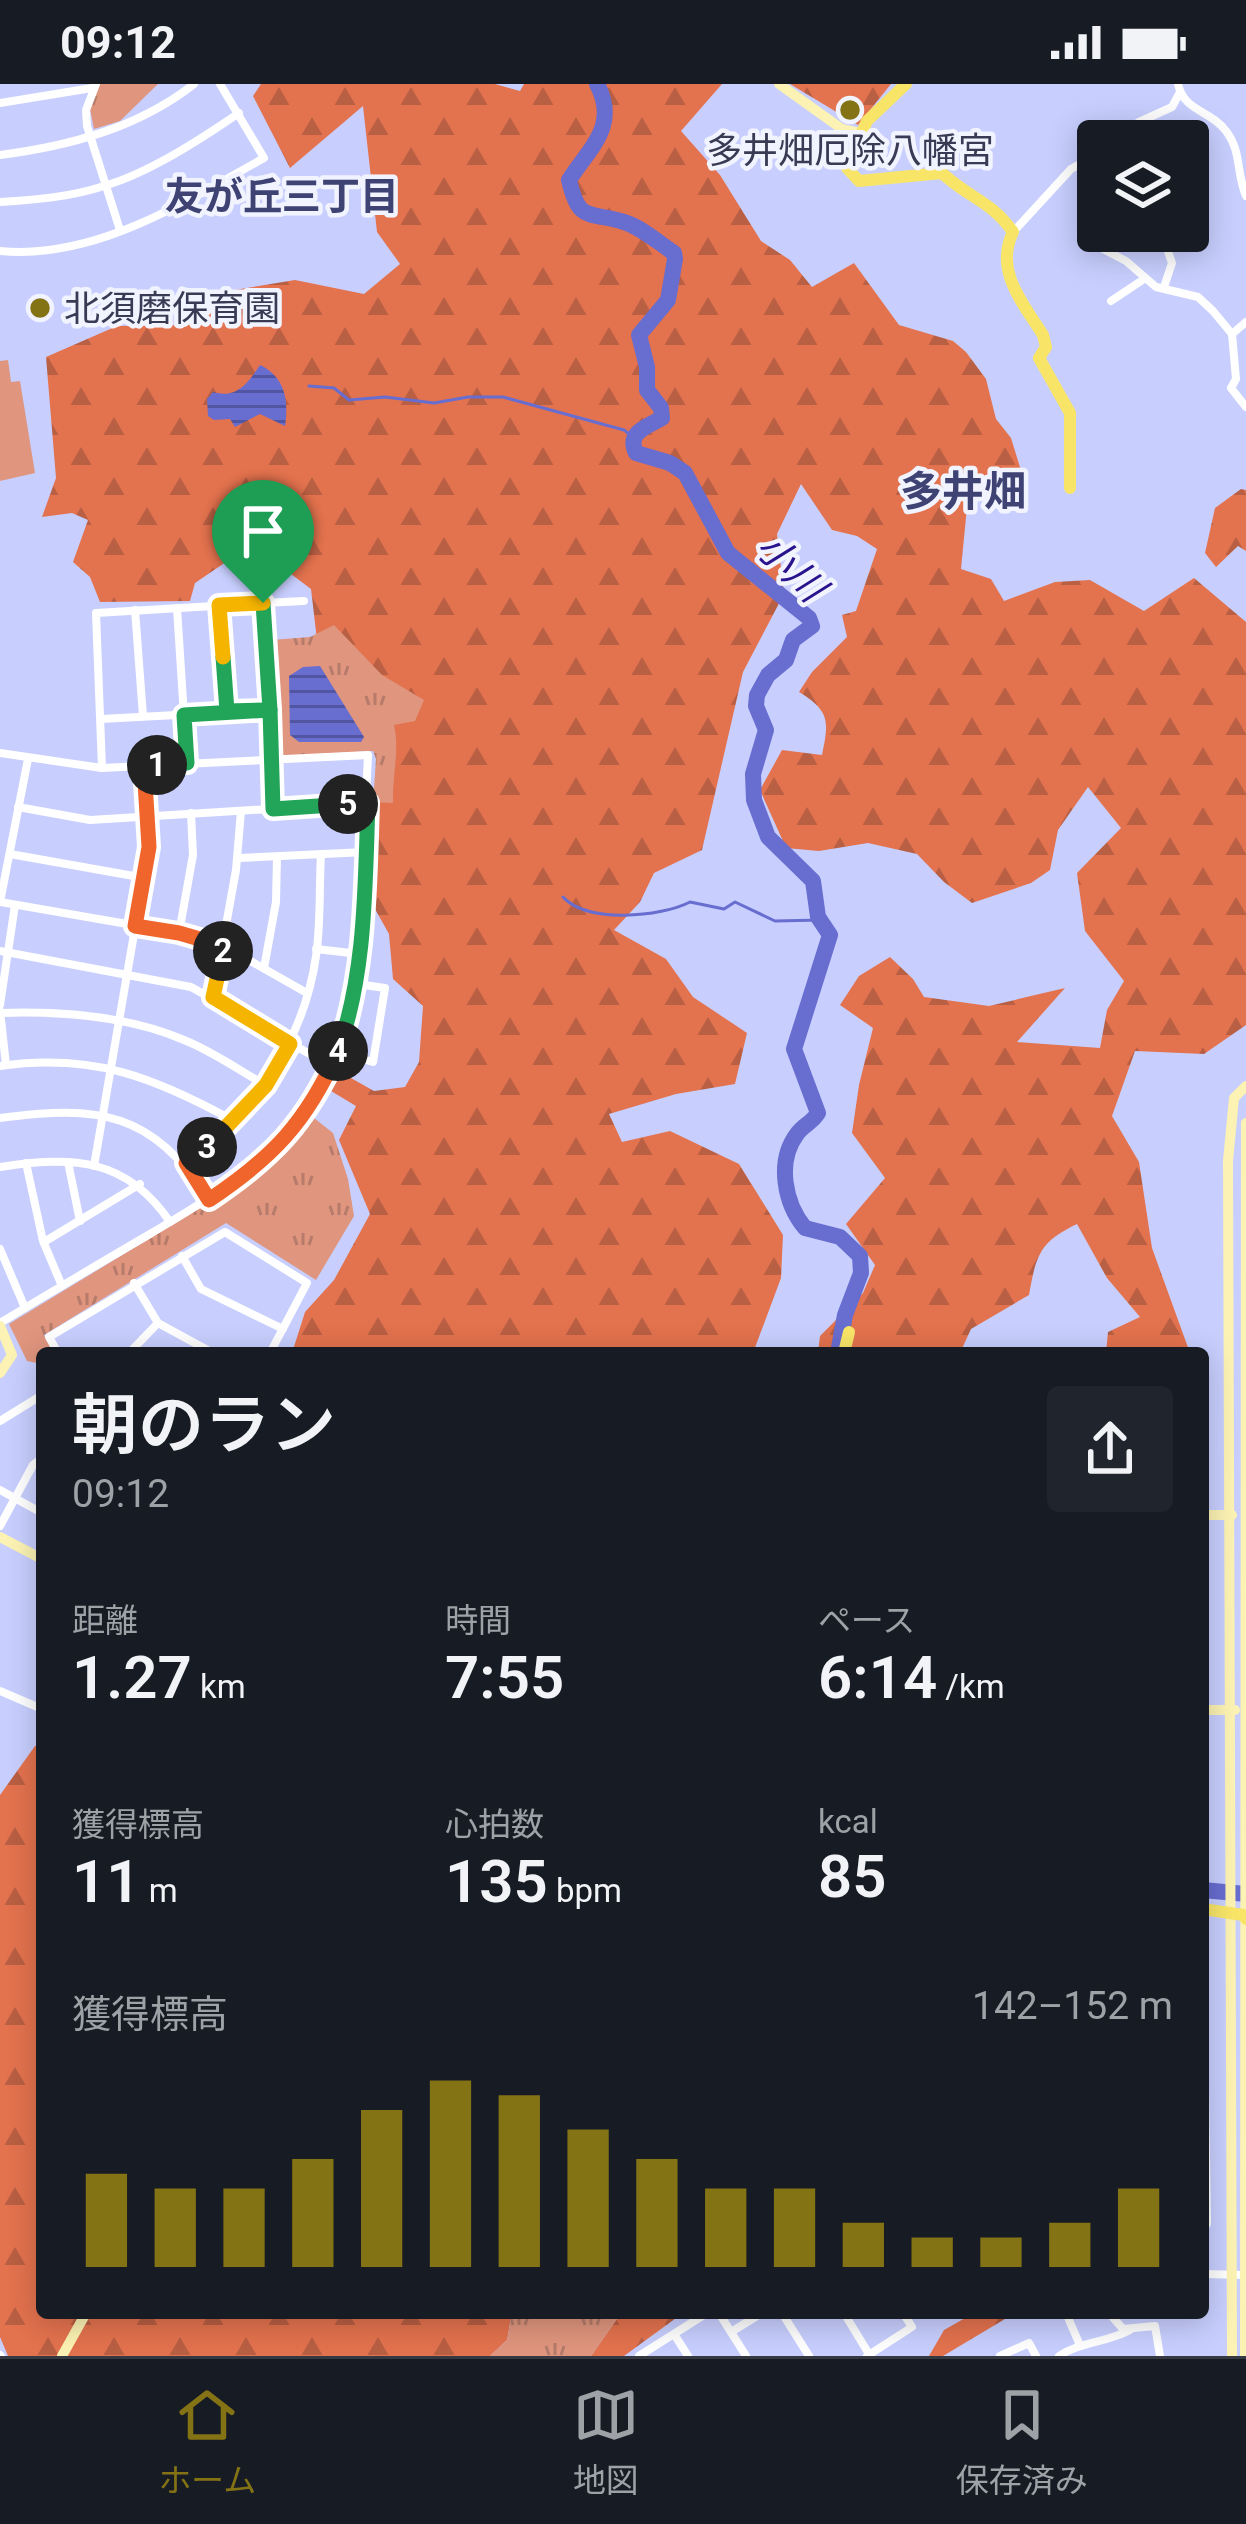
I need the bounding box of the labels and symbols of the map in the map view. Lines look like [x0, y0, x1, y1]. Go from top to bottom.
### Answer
marker: 多井畑厄除八幡宮 [837, 97, 863, 123]
place label: 多井畑厄除八幡宮 [706, 130, 994, 172]
district label: 友が丘三丁目 [165, 174, 399, 220]
place label: 北須磨保育園 [64, 288, 280, 330]
marker: 北須磨保育園 [27, 295, 53, 321]
district label: 多井畑 [900, 467, 1026, 516]
pin [212, 480, 314, 603]
water label: 小川 [746, 524, 837, 614]
pin: 1 [127, 735, 187, 795]
pin: 5 [318, 774, 378, 834]
pin: 2 [193, 921, 253, 981]
pin: 4 [308, 1021, 368, 1081]
pin: 3 [177, 1117, 237, 1177]

